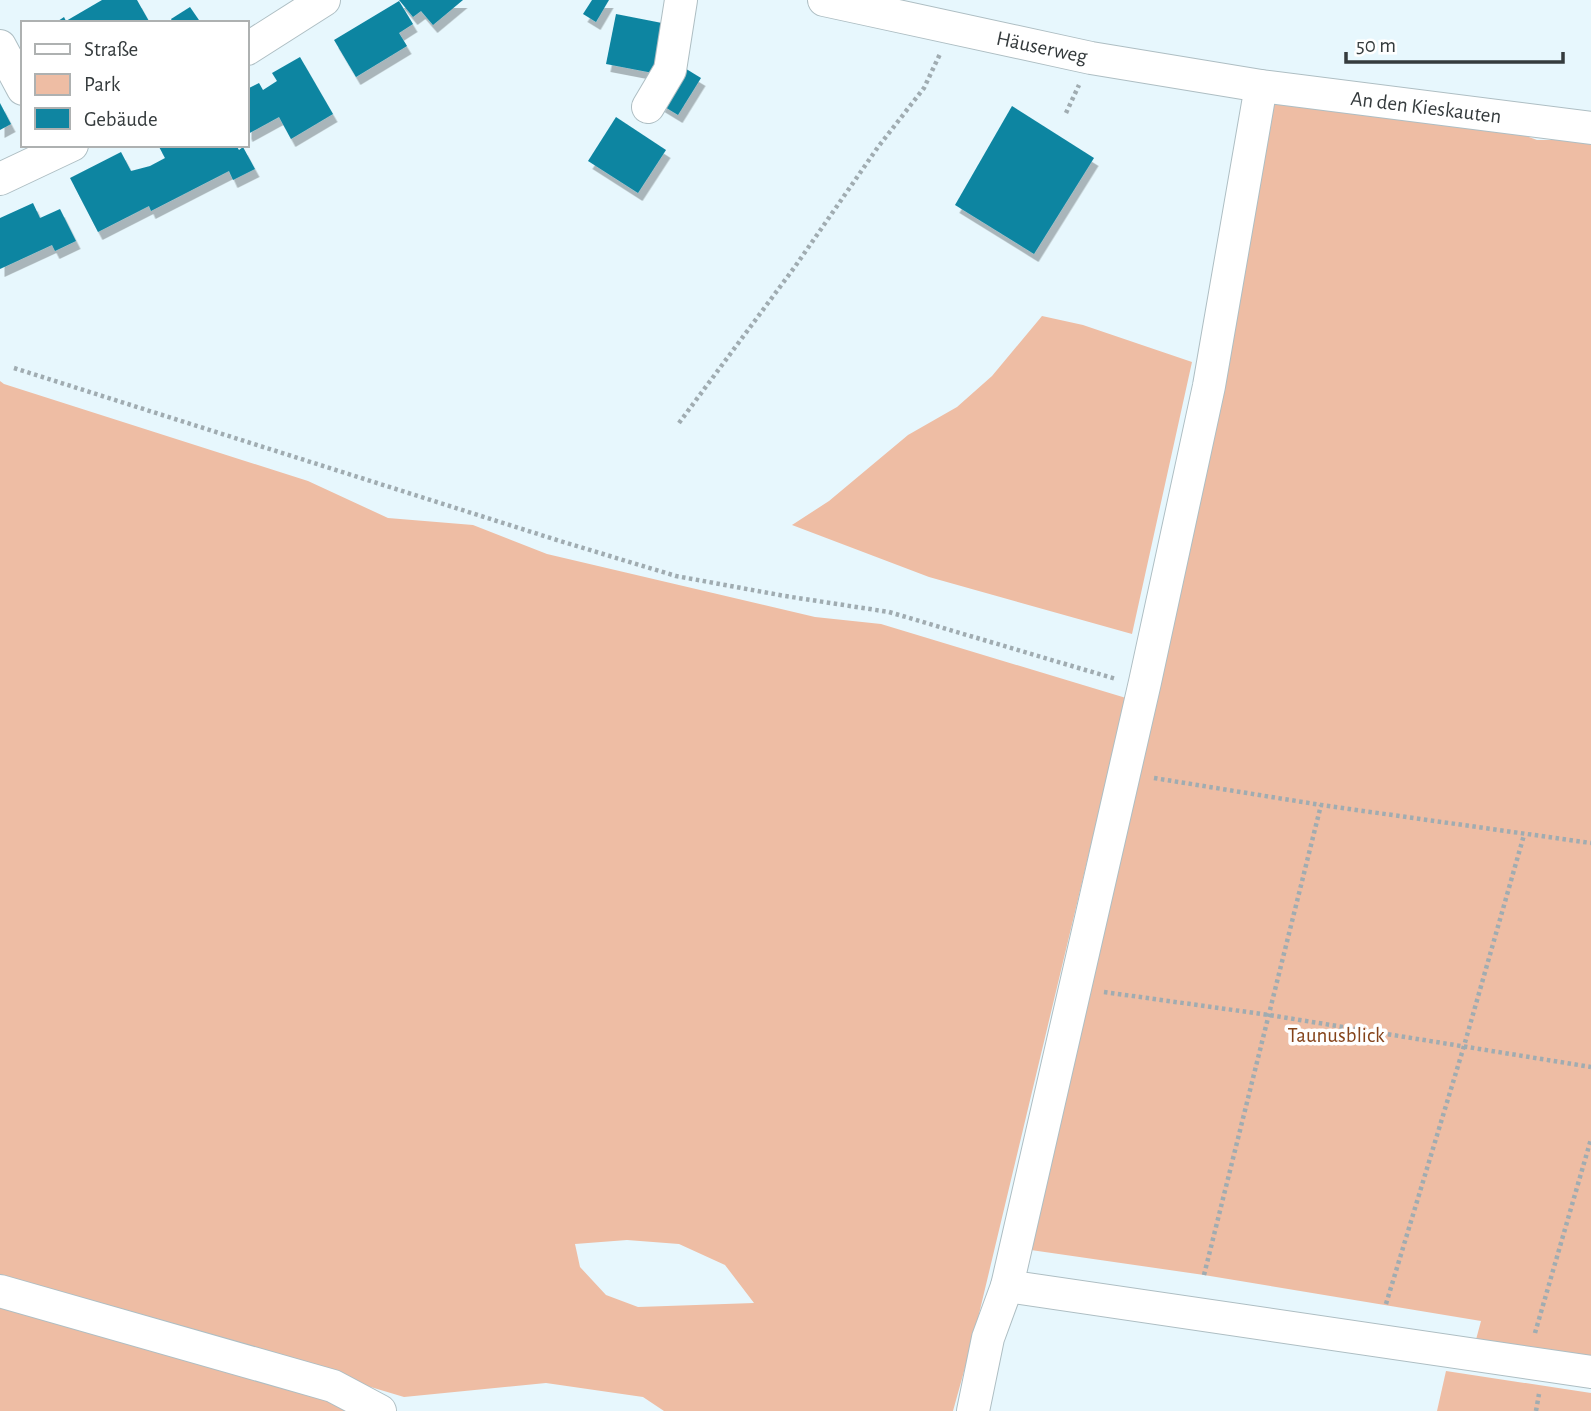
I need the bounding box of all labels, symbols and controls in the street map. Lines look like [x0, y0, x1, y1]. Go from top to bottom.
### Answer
legend [21, 21, 248, 147]
scale bar [1346, 21, 1563, 65]
street label: Häuserweg [995, 28, 1090, 68]
text: 50 m [1356, 35, 1396, 56]
text: Straße [84, 39, 138, 60]
text: Park [84, 74, 121, 95]
street label: An den Kieskauten [1349, 88, 1502, 127]
text: Gebäude [84, 109, 158, 130]
park label: Taunusblick [1287, 1025, 1385, 1046]

